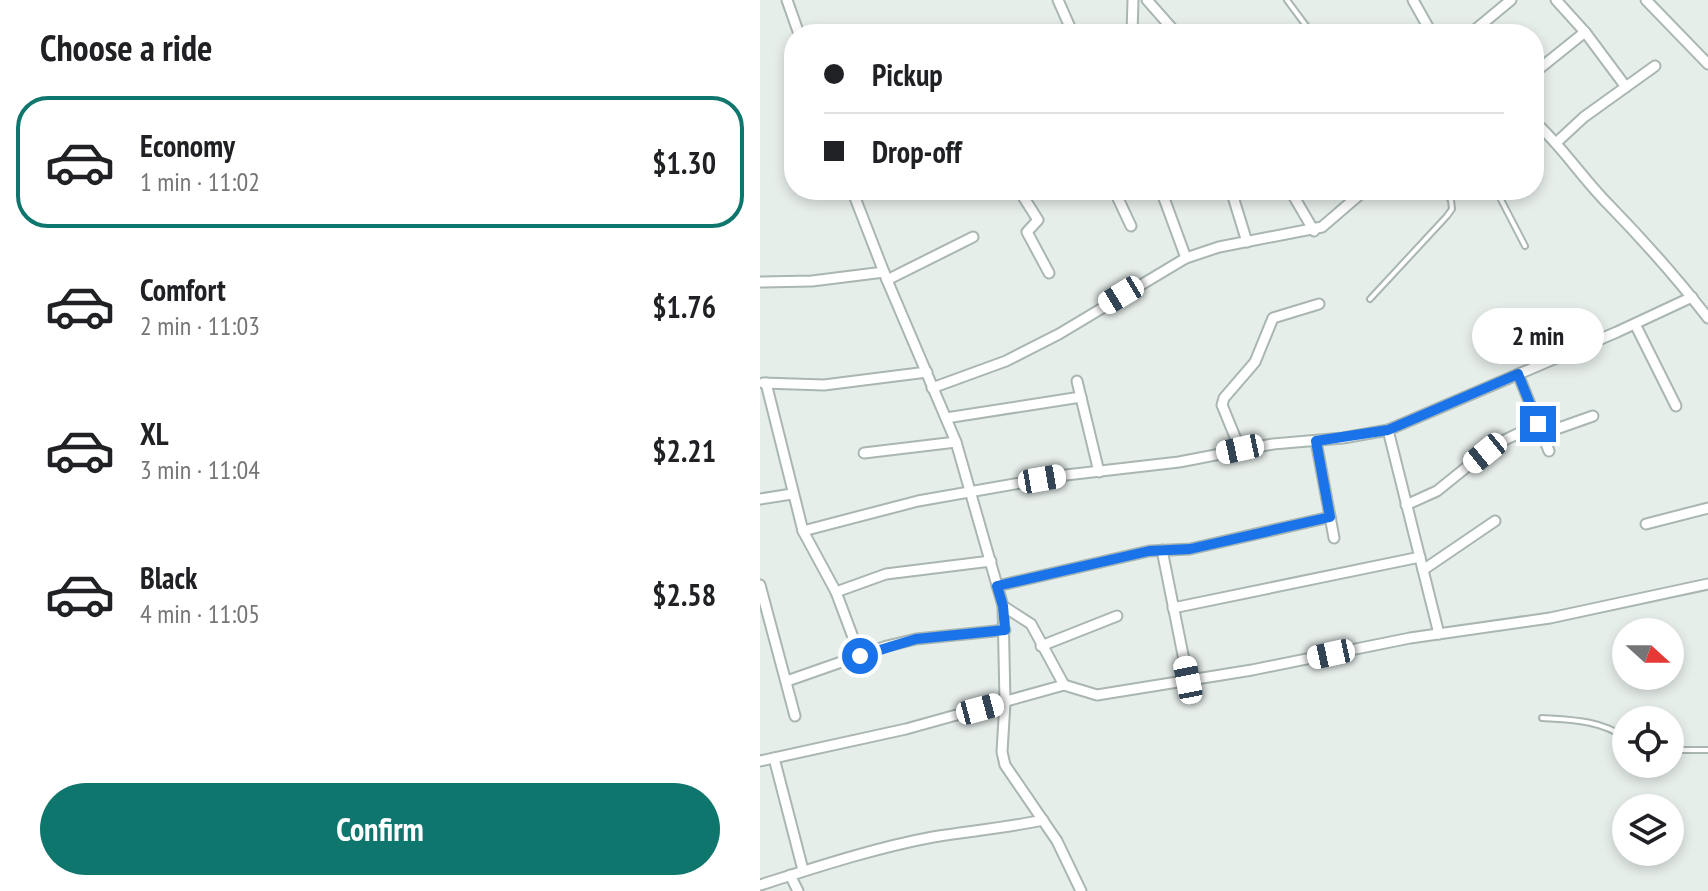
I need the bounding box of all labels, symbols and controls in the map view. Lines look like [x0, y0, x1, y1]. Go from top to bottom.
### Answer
text: Choose a ride [40, 24, 212, 71]
text: Pickup [872, 55, 943, 94]
icon: car [44, 126, 116, 198]
text: Economy [140, 126, 235, 165]
text: Drop-off [872, 132, 962, 171]
text: $1.30 [652, 143, 716, 182]
text: 1 min · 11:02 [140, 165, 260, 198]
icon: car [44, 270, 116, 342]
text: Comfort [140, 270, 226, 309]
car [1094, 272, 1148, 318]
text: $1.76 [652, 287, 716, 326]
callout: 2 min [1472, 308, 1604, 364]
text: 2 min · 11:03 [140, 309, 260, 342]
text: 2 min [1512, 319, 1564, 352]
route end [1520, 406, 1556, 442]
icon: car [44, 414, 116, 486]
text: XL [140, 414, 169, 453]
car [1459, 429, 1511, 477]
text: $2.21 [652, 431, 716, 470]
car [1214, 432, 1266, 466]
text: 3 min · 11:04 [140, 453, 260, 486]
car [1016, 463, 1068, 495]
icon: car [44, 558, 116, 630]
text: Black [140, 558, 197, 597]
text: $2.58 [652, 575, 716, 614]
text: 4 min · 11:05 [140, 597, 260, 630]
north arrow [1612, 618, 1684, 690]
map controls [1612, 618, 1684, 866]
car [1305, 637, 1357, 671]
route start [842, 638, 878, 674]
car [1172, 654, 1204, 706]
car [954, 691, 1006, 727]
button: locate [1612, 706, 1684, 778]
button: Confirm [40, 783, 720, 875]
button: layers [1612, 794, 1684, 866]

